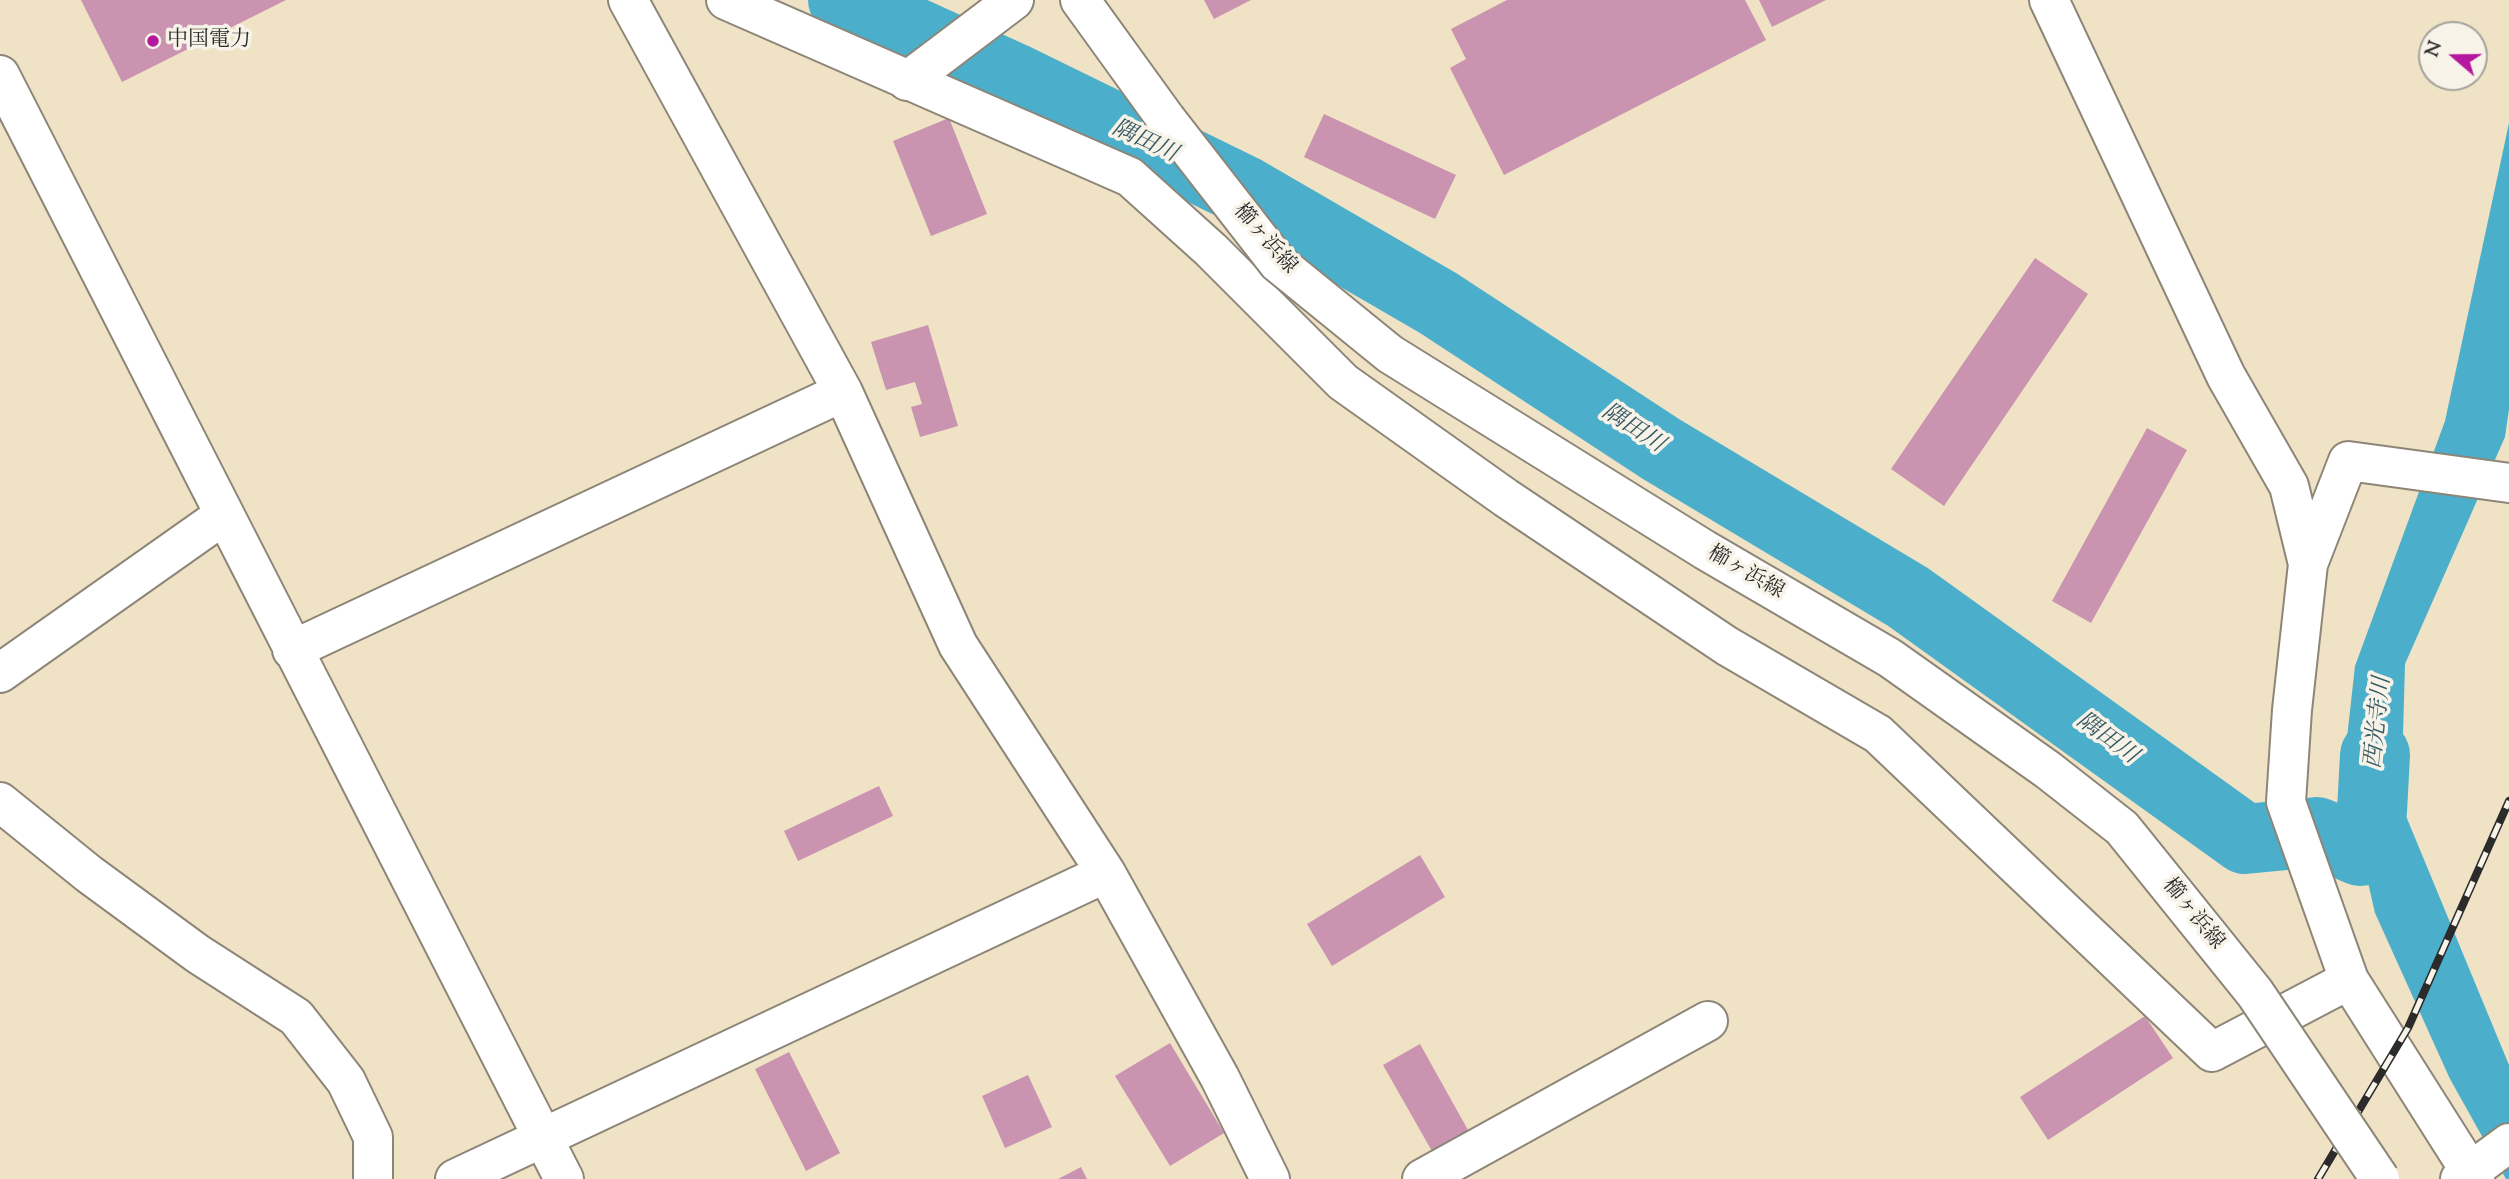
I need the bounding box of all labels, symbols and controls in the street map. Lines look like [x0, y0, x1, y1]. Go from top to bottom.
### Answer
north arrow [2418, 21, 2488, 91]
place label: 中国電力 [167, 28, 251, 54]
marker: 中国電力 [145, 33, 161, 49]
text: N [2419, 38, 2450, 61]
water label: 隅田川 [1107, 116, 1181, 170]
street label: 櫛ヶ浜線 [1227, 200, 1301, 280]
water label: 隅田川 [1596, 400, 1668, 460]
street label: 櫛ヶ浜線 [1702, 542, 1788, 606]
water label: 西光寺川 [2361, 676, 2399, 770]
water label: 隅田川 [2070, 709, 2142, 771]
street label: 櫛ヶ浜線 [2156, 874, 2228, 956]

